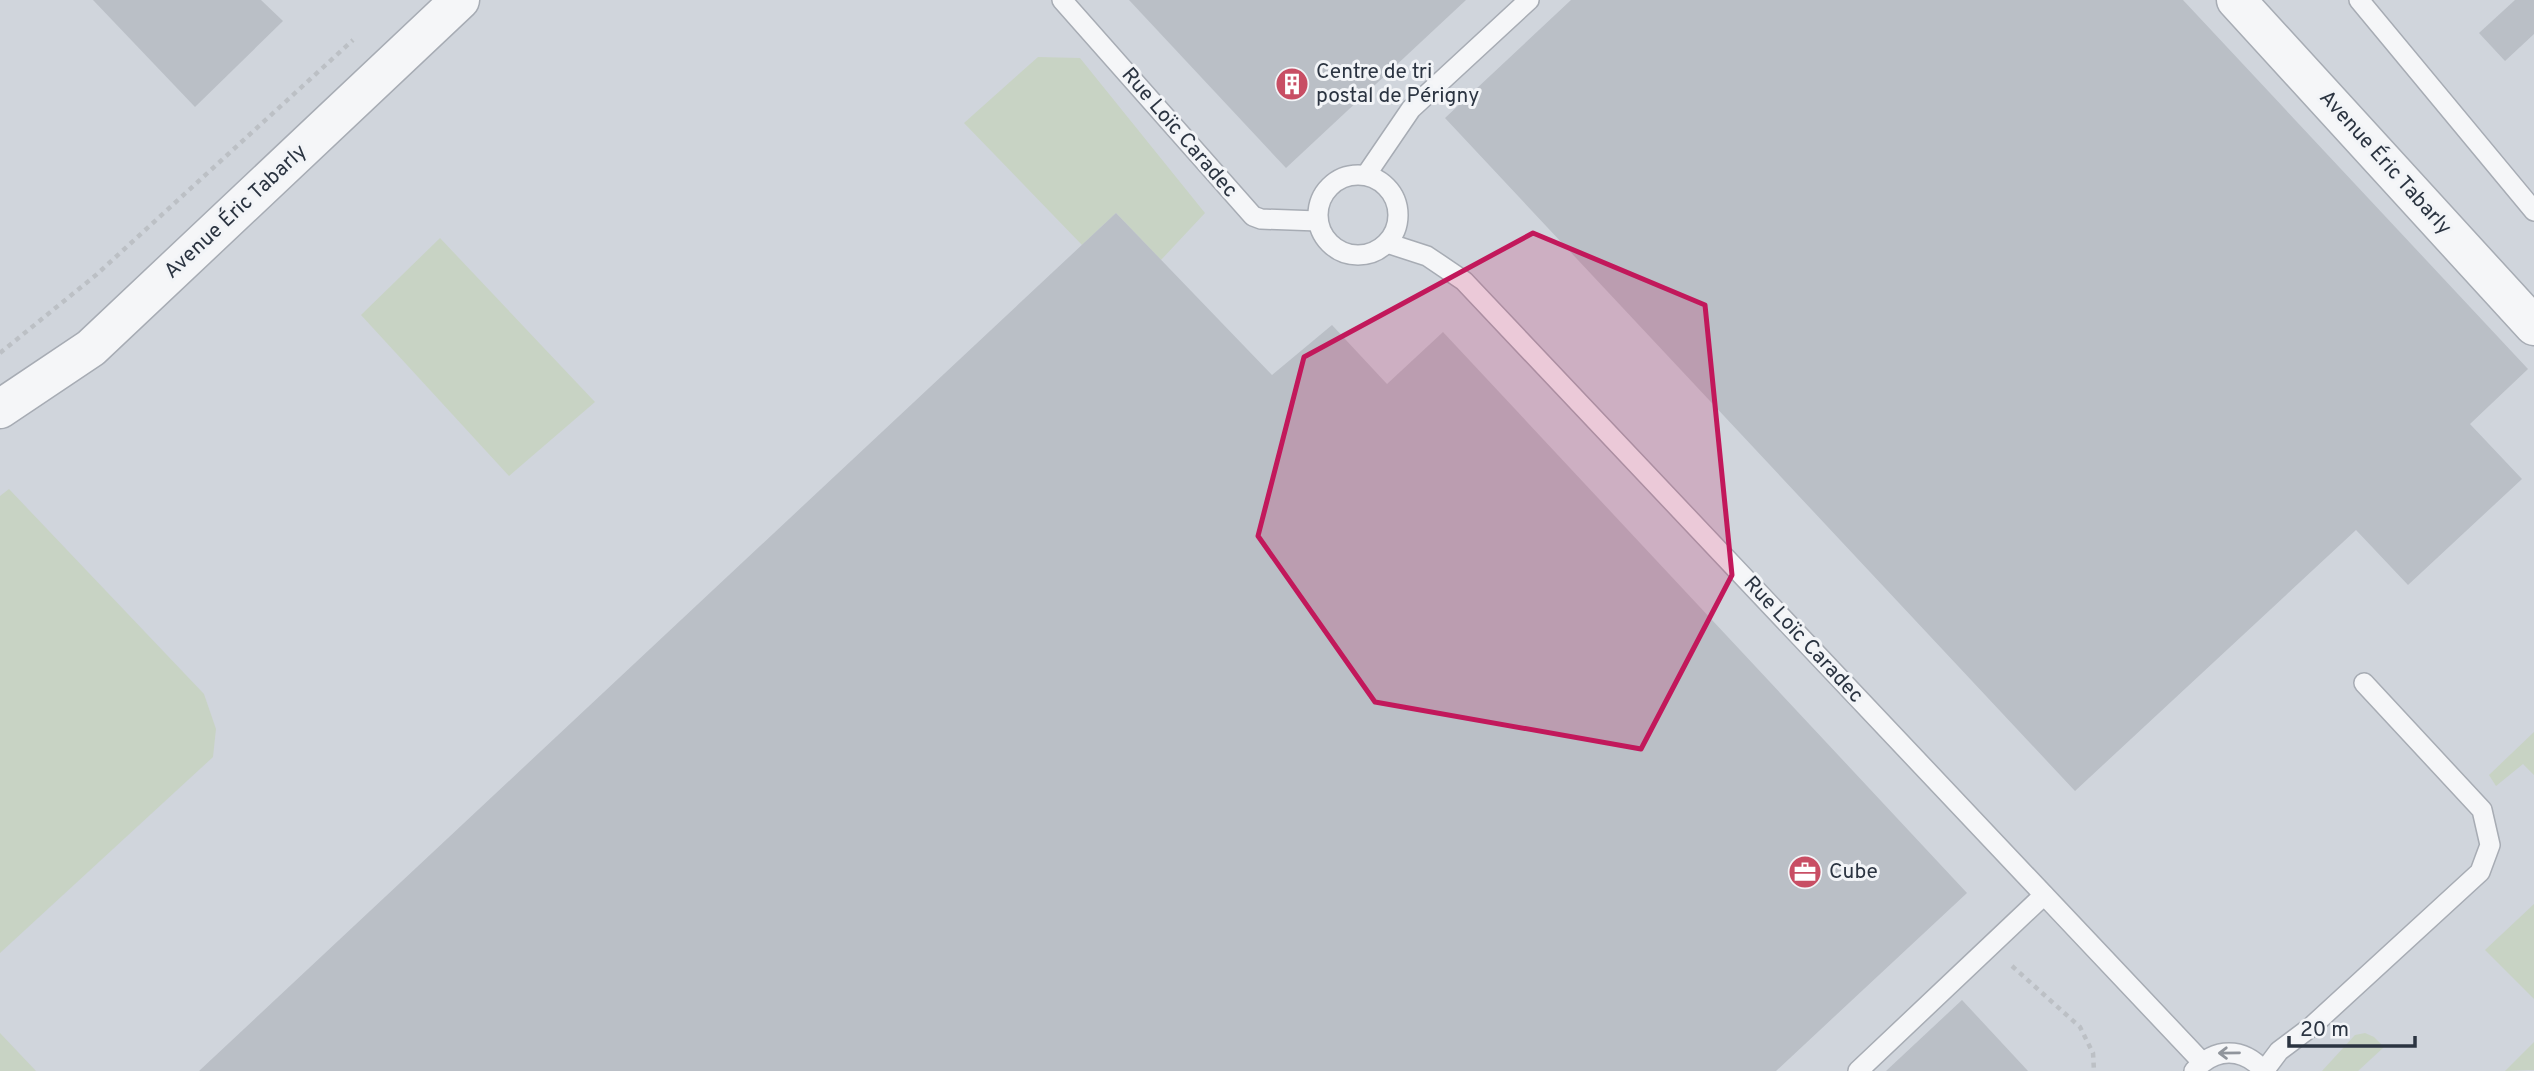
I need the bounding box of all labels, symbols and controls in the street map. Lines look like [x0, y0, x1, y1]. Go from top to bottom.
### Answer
place label: Centre de tri postal de Périgny [1316, 59, 1479, 110]
street label: Rue Loïc Caradec [1115, 62, 1243, 204]
building icon: Centre de tri postal de Périgny [1273, 65, 1311, 103]
street label: Avenue Éric Tabarly [2313, 84, 2458, 241]
street label: Avenue Éric Tabarly [158, 138, 313, 285]
street label: Rue Loïc Caradec [1737, 571, 1869, 709]
office icon: Cube [1786, 853, 1824, 891]
place label: Cube [1829, 859, 1878, 886]
scale bar [2289, 1004, 2415, 1048]
text: 20 m [2300, 1017, 2349, 1044]
one-way arrow [2218, 1047, 2241, 1060]

